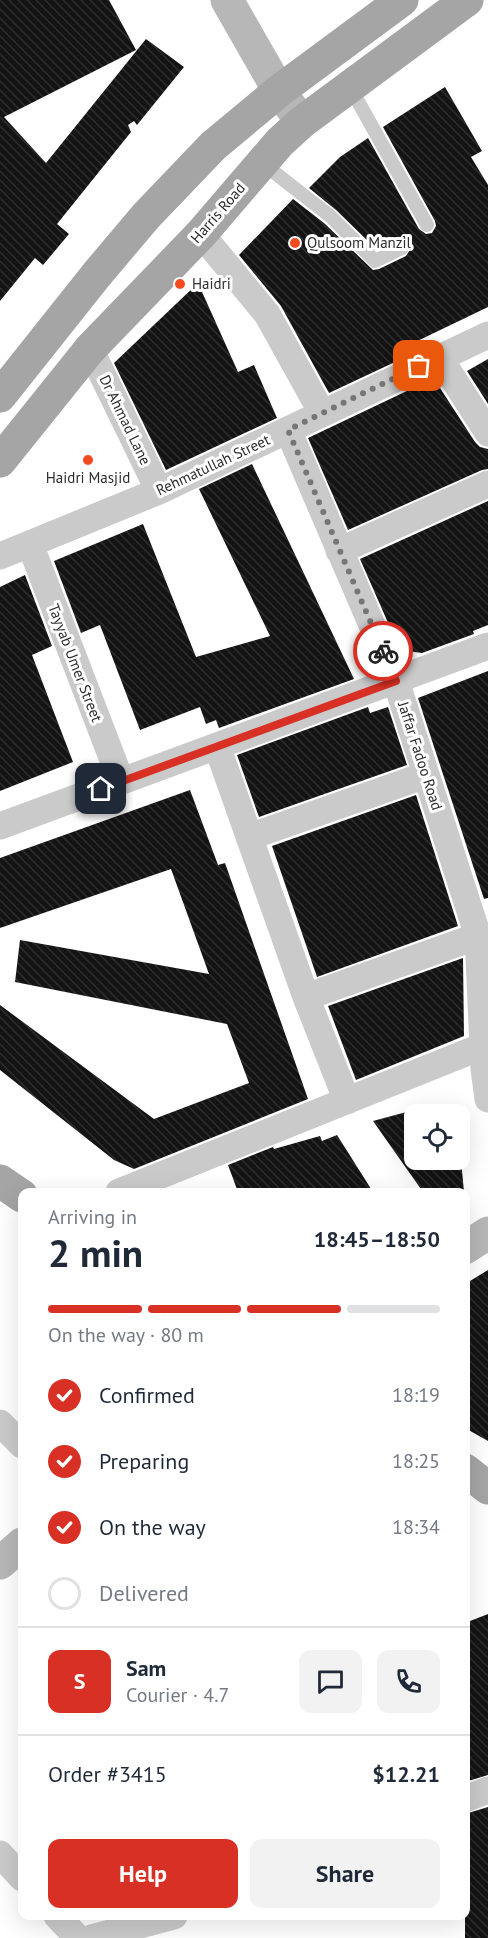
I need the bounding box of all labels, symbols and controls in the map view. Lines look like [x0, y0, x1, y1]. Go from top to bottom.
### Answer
street label: Harris Road [186, 179, 249, 247]
place label: Qulsoom Manzil [307, 233, 412, 252]
marker: Qulsoom Manzil [288, 236, 302, 250]
place label: Haidri [192, 274, 231, 293]
marker: Haidri [173, 277, 187, 291]
pin [393, 340, 444, 391]
icon: bag [402, 349, 435, 382]
street label: Dr Ahmad Lane [95, 372, 155, 468]
street label: Rehmatullah Street [153, 430, 273, 499]
marker: Haidri Masjid [81, 453, 95, 467]
place label: Haidri Masjid [46, 468, 130, 487]
street label: Tayyab Umer Street [44, 601, 107, 724]
courier [353, 621, 413, 681]
icon: bike [367, 635, 400, 668]
street label: Jaffar Fadoo Road [394, 698, 447, 813]
pin [75, 763, 126, 814]
icon: home [84, 772, 117, 805]
map controls [404, 1104, 470, 1170]
button: locate [404, 1104, 470, 1170]
text: Arriving in [48, 1204, 137, 1230]
text: 18:45–18:50 [314, 1225, 440, 1253]
text: 2 min [48, 1227, 143, 1278]
text: On the way · 80 m [48, 1322, 204, 1348]
icon: check [48, 1379, 81, 1412]
text: Confirmed [99, 1381, 195, 1409]
text: 18:19 [392, 1382, 440, 1408]
icon: check [48, 1445, 81, 1478]
text: Preparing [99, 1447, 189, 1475]
text: 18:25 [392, 1448, 440, 1474]
icon: check [48, 1511, 81, 1544]
text: On the way [99, 1513, 206, 1541]
text: 18:34 [392, 1514, 440, 1540]
text: Delivered [99, 1579, 189, 1607]
button: chat [299, 1650, 362, 1713]
button: phone [377, 1650, 440, 1713]
text: Sam [126, 1654, 166, 1682]
text: S [74, 1667, 85, 1695]
text: Courier · 4.7 [126, 1682, 229, 1708]
text: Order #3415 [48, 1760, 167, 1788]
text: $12.21 [372, 1760, 440, 1788]
button: Help [48, 1839, 238, 1908]
button: Share [250, 1839, 440, 1908]

